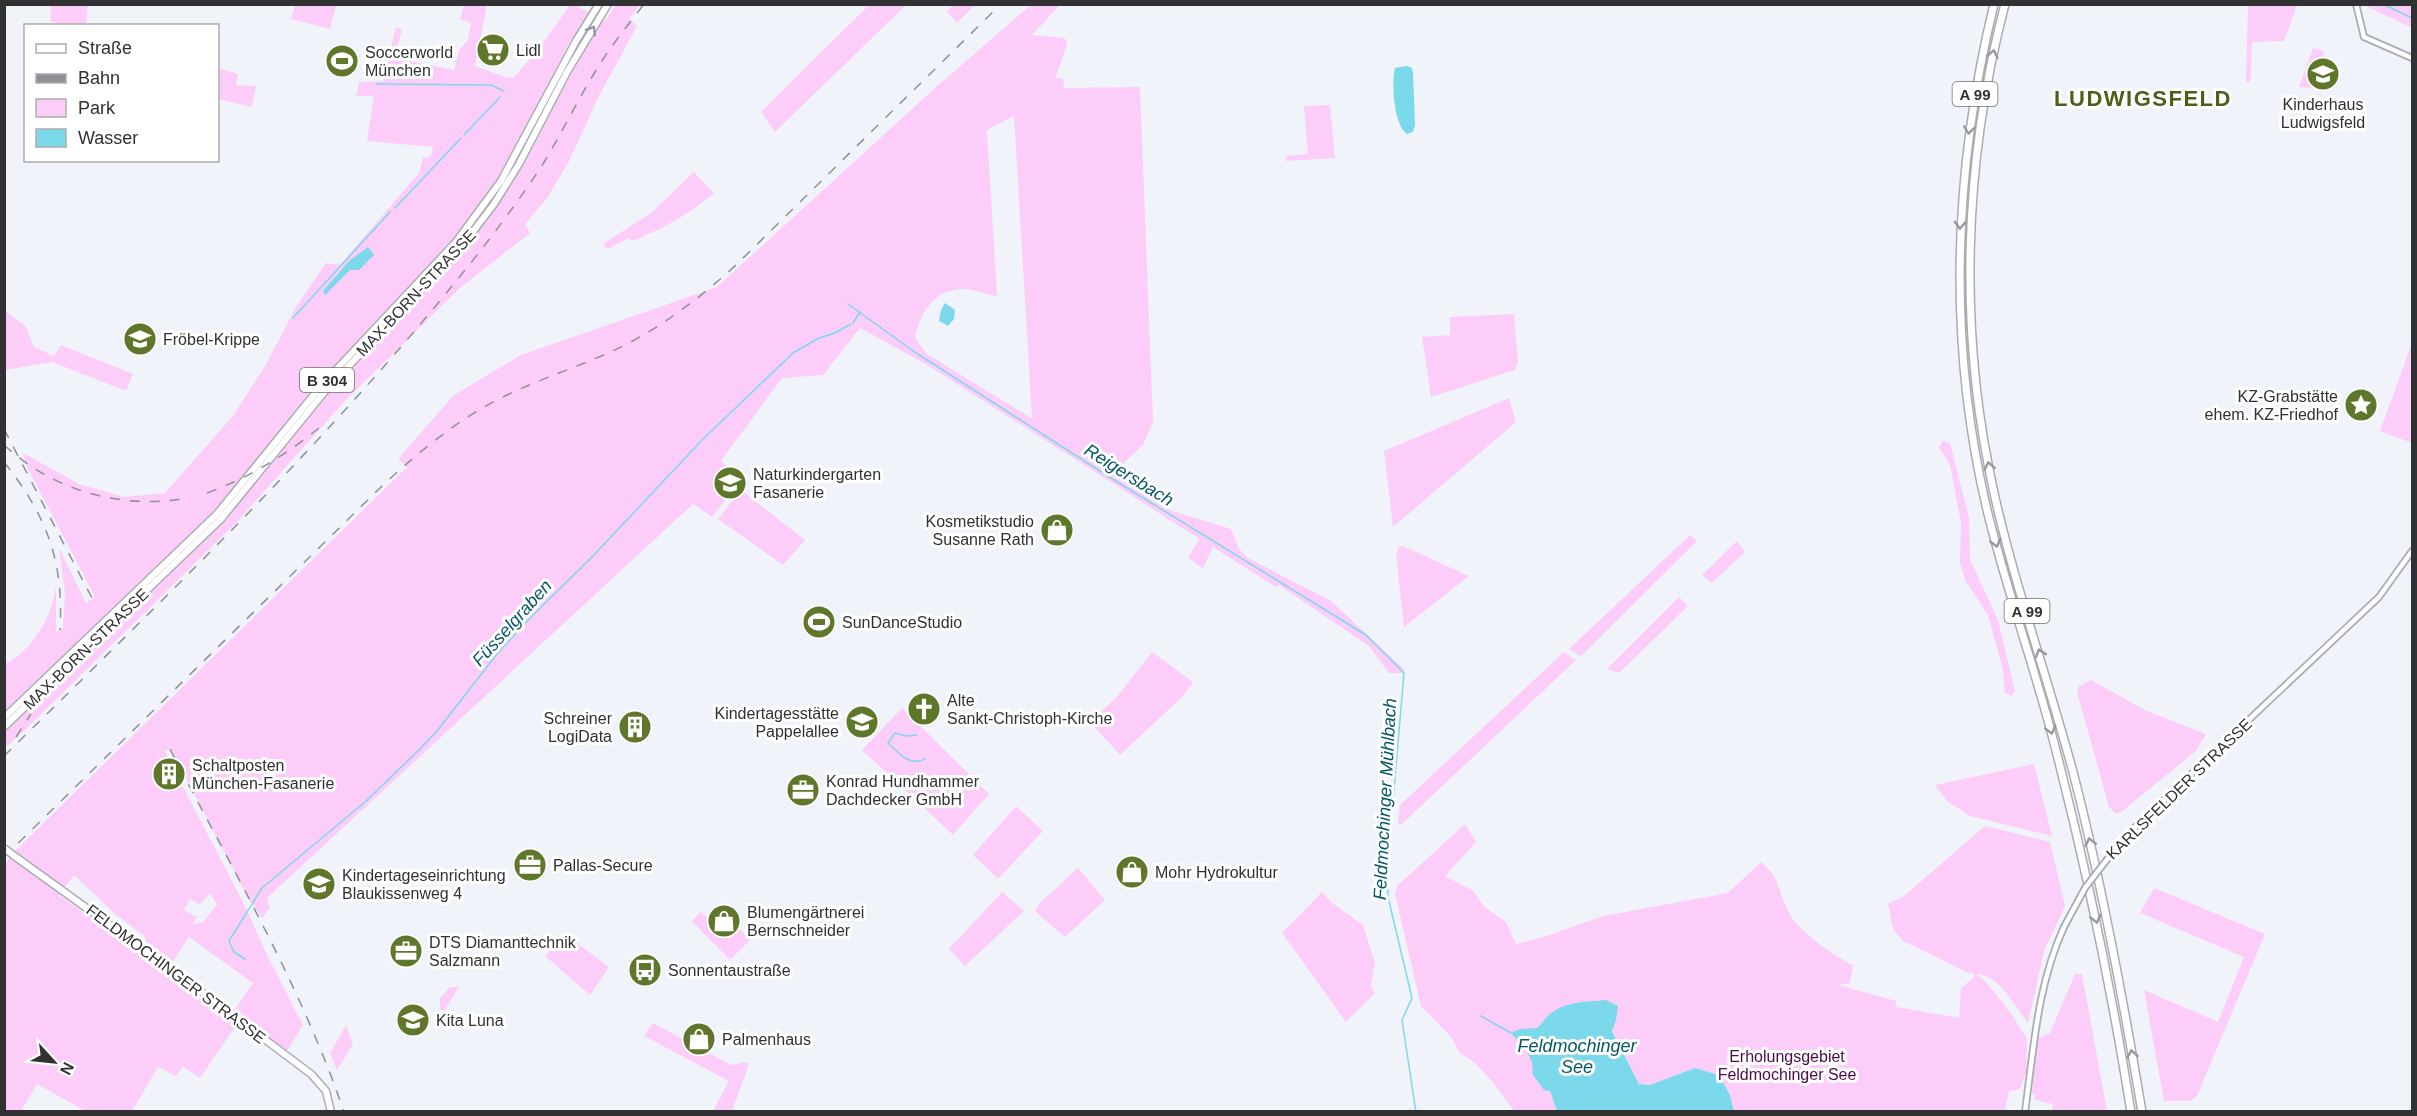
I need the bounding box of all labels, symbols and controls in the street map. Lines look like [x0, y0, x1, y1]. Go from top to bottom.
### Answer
legend [24, 24, 219, 162]
one-way arrow [584, 26, 596, 36]
supermarket icon: Lidl [475, 32, 511, 68]
text: Straße [78, 38, 132, 58]
place label: Lidl [516, 42, 541, 59]
sports icon: Soccerworld München [324, 43, 360, 79]
place label: Soccerworld München [365, 44, 453, 79]
one-way arrow [1986, 49, 1999, 59]
school or university icon: Kinderhaus Ludwigsfeld [2305, 56, 2341, 92]
text: Bahn [78, 68, 120, 88]
road number: A 99 [1952, 82, 1998, 106]
district label: LUDWIGSFELD [2054, 86, 2232, 111]
place label: Kinderhaus Ludwigsfeld [2281, 96, 2365, 131]
text: Park [78, 98, 116, 118]
one-way arrow [1964, 126, 1976, 135]
text: Wasser [78, 128, 138, 148]
one-way arrow [1954, 221, 1967, 230]
street label: MAX-BORN-STRASSE [353, 226, 479, 360]
school or university icon: Fröbel-Krippe [122, 321, 158, 357]
place label: Fröbel-Krippe [163, 331, 260, 348]
road number: B 304 [300, 368, 354, 392]
place icon: KZ-Grabstätte ehem. KZ-Friedhof [2343, 387, 2379, 423]
place label: KZ-Grabstätte ehem. KZ-Friedhof [2205, 388, 2339, 423]
water label: Reigersbach [1081, 440, 1177, 510]
one-way arrow [1983, 461, 1996, 471]
school or university icon: Naturkindergarten Fasanerie [712, 465, 748, 501]
place label: Naturkindergarten Fasanerie [753, 466, 881, 501]
shop icon: Kosmetikstudio Susanne Rath [1039, 512, 1075, 548]
place label: Kosmetikstudio Susanne Rath [926, 513, 1034, 548]
one-way arrow [1989, 537, 2001, 548]
water label: Füsselgraben [468, 576, 556, 670]
street label: MAX-BORN-STRASSE [20, 585, 152, 713]
road number: A 99 [2004, 599, 2050, 623]
sports icon: SunDanceStudio [801, 604, 837, 640]
place label: SunDanceStudio [842, 614, 962, 631]
one-way arrow [2035, 649, 2047, 659]
church icon: Alte Sankt-Christoph-Kirche [906, 691, 942, 727]
place label: Alte Sankt-Christoph-Kirche [947, 692, 1113, 727]
water label: Feldmochinger Mühlbach [1370, 698, 1400, 900]
school or university icon: Kindertagesstätte Pappelallee [844, 704, 880, 740]
place label: Kindertagesstätte Pappelallee [714, 705, 839, 740]
building icon: Schreiner LogiData [617, 709, 653, 745]
place label: Schreiner LogiData [544, 710, 613, 745]
street label: KARLSFELDER STRASSE [2103, 715, 2255, 863]
one-way arrow [2044, 724, 2056, 735]
building icon: Schaltposten München-Fasanerie [151, 756, 187, 792]
place label: Schaltposten München-Fasanerie [192, 757, 334, 792]
office icon: Konrad Hundhammer Dachdecker GmbH [785, 772, 821, 808]
place label: Konrad Hundhammer Dachdecker GmbH [826, 773, 980, 808]
one-way arrow [2084, 837, 2097, 847]
office icon: Pallas-Secure [512, 847, 548, 883]
shop icon: Mohr Hydrokultur [1114, 854, 1150, 890]
place label: Pallas-Secure [553, 857, 653, 874]
place label: Mohr Hydrokultur [1155, 864, 1278, 881]
school or university icon: Kindertageseinrichtung Blaukissenweg 4 [301, 866, 337, 902]
place label: Kindertageseinrichtung Blaukissenweg 4 [342, 867, 506, 902]
street label: FELDMOCHINGER STRASSE [83, 901, 269, 1047]
shop icon: Blumengärtnerei Bernschneider [706, 903, 742, 939]
place label: Blumengärtnerei Bernschneider [747, 904, 864, 939]
one-way arrow [2089, 914, 2102, 924]
office icon: DTS Diamanttechnik Salzmann [388, 933, 424, 969]
place label: DTS Diamanttechnik Salzmann [429, 934, 577, 969]
bus stop icon: Sonnentaustraße [627, 952, 663, 988]
place label: Sonnentaustraße [668, 962, 791, 979]
school or university icon: Kita Luna [395, 1002, 431, 1038]
place label: Kita Luna [436, 1012, 504, 1029]
shop icon: Palmenhaus [681, 1021, 717, 1057]
place label: Palmenhaus [722, 1031, 811, 1048]
north arrow [24, 1032, 84, 1092]
water label: Feldmochinger See [1517, 1036, 1638, 1077]
park label: Erholungsgebiet Feldmochinger See [1718, 1048, 1856, 1083]
one-way arrow [2127, 1049, 2139, 1058]
text: N [57, 1060, 77, 1078]

